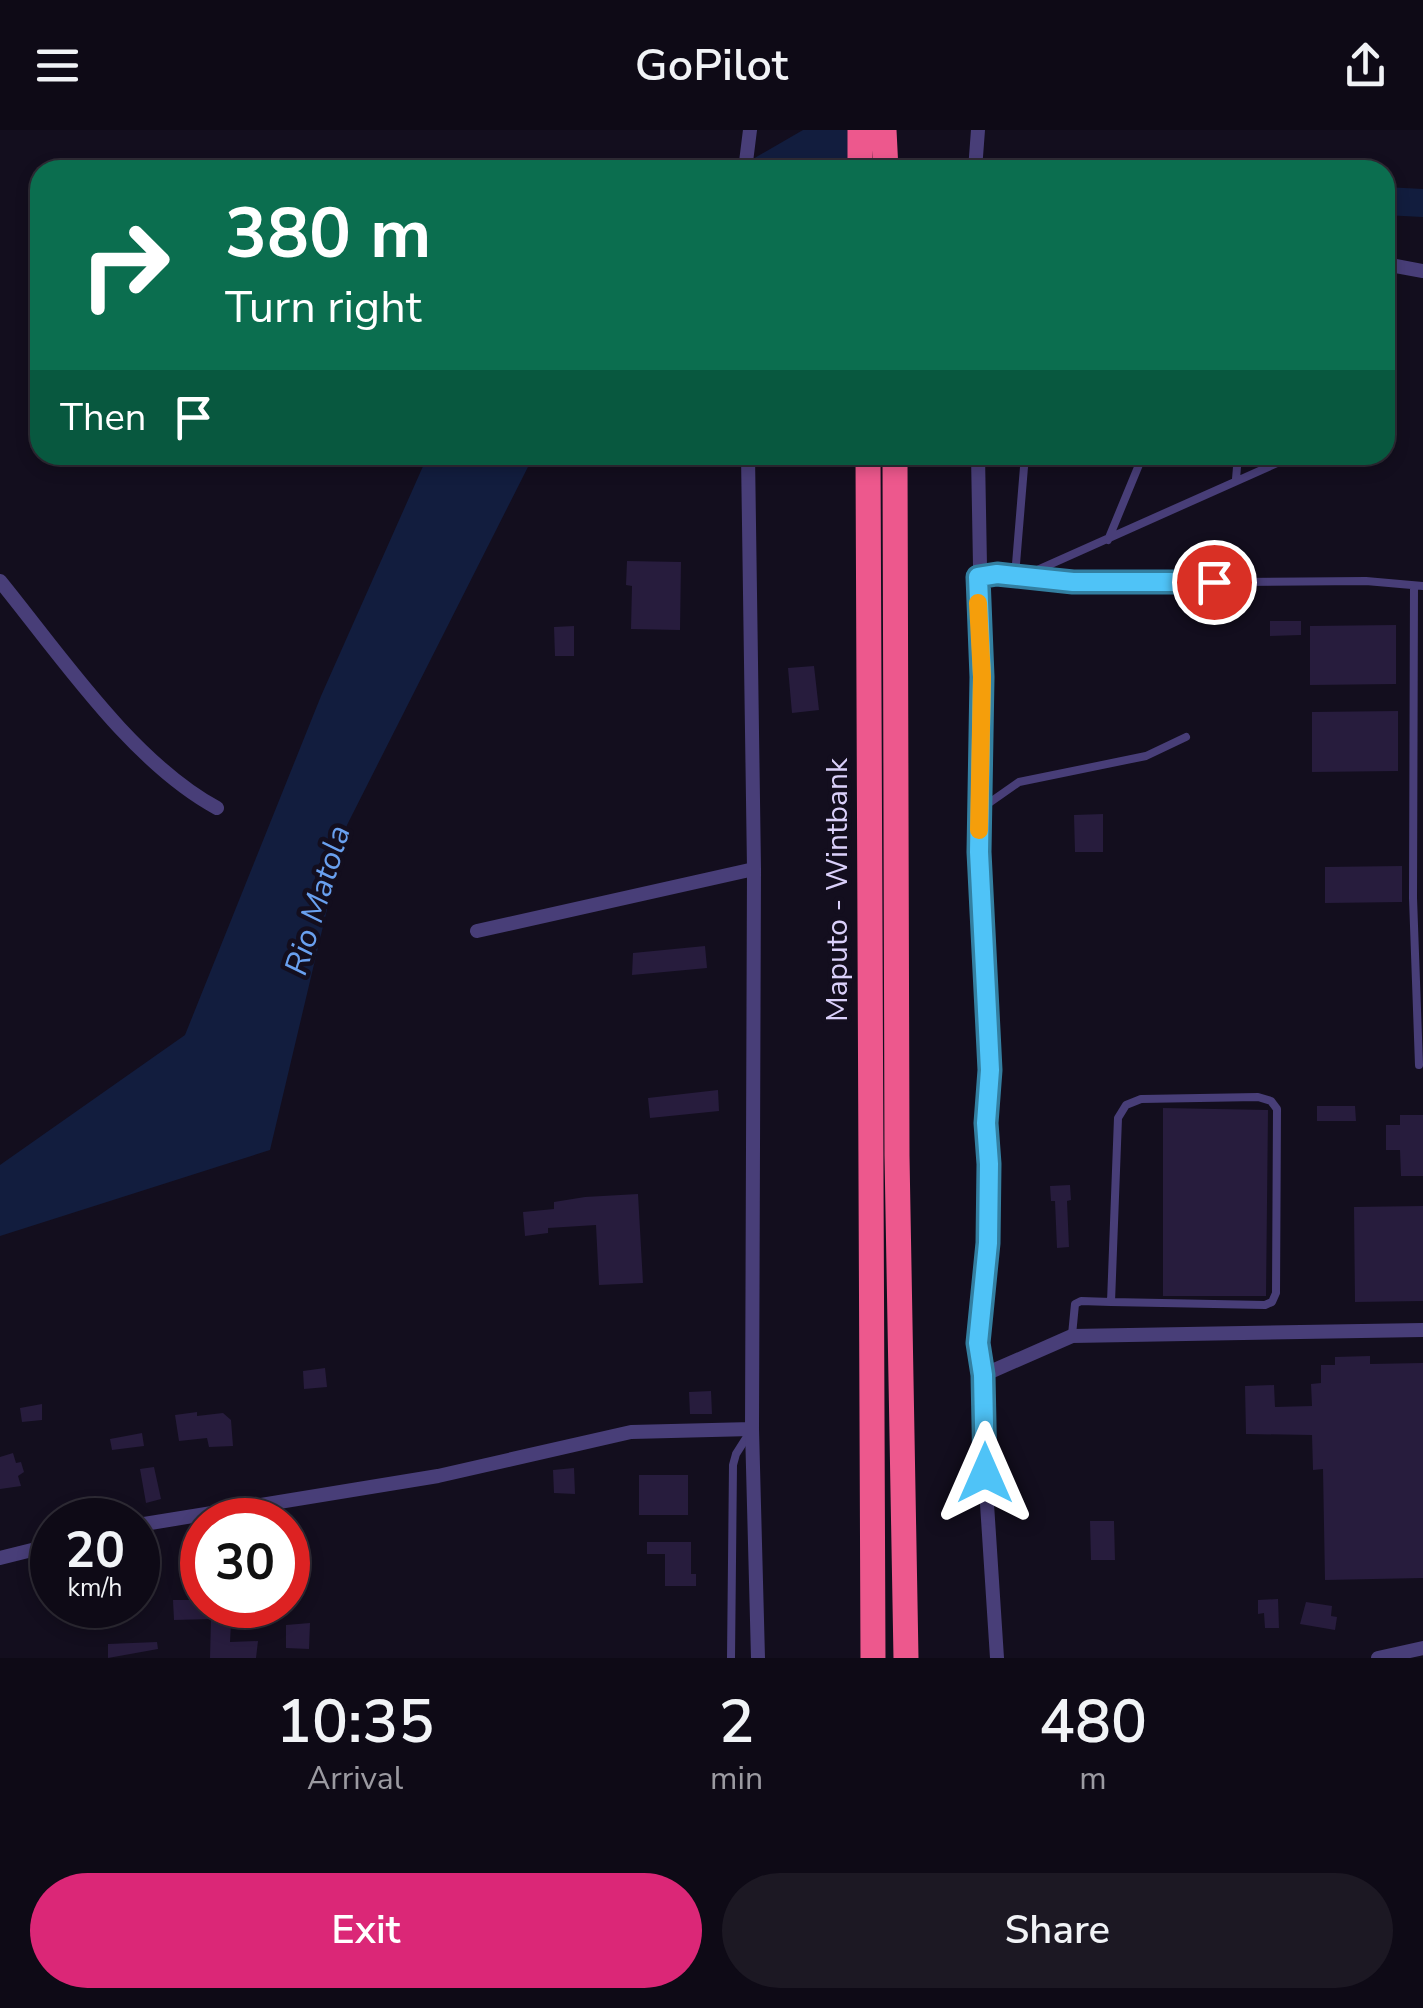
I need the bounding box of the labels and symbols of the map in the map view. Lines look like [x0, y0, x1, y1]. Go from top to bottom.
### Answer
pin [1172, 540, 1257, 625]
street label: Maputo - Wintbank [817, 757, 858, 1022]
water label: Rio Matola [274, 820, 361, 980]
position arrow [933, 1421, 1037, 1525]
speed limit sign: 30 [180, 1498, 310, 1628]

